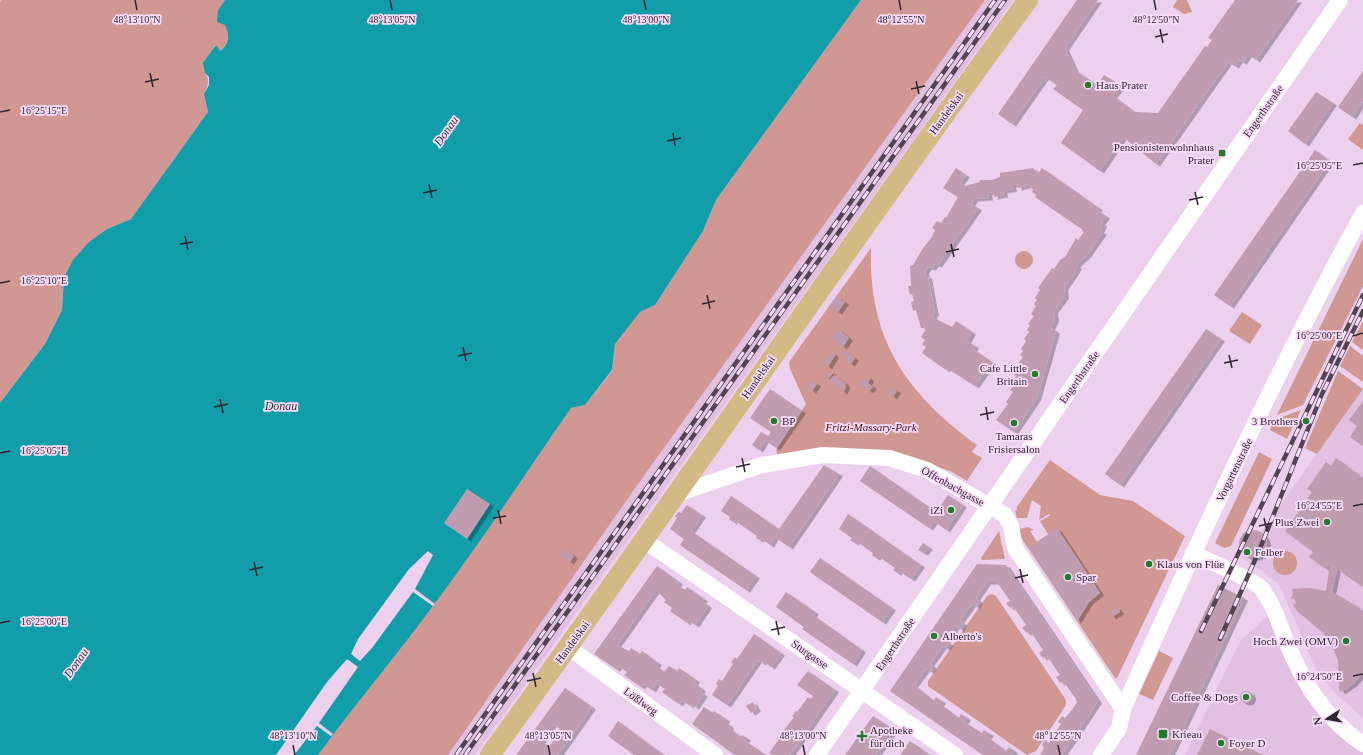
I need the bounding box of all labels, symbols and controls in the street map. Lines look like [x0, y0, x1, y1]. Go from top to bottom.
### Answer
text: 48°13'10"N [113, 14, 161, 25]
text: 48°13'05"N [368, 14, 416, 25]
text: 48°13'00"N [622, 14, 670, 25]
text: 48°12'55"N [877, 14, 925, 25]
text: 48°12'50"N [1132, 14, 1180, 25]
place label: Haus Prater [1096, 79, 1148, 91]
marker: Haus Prater [1083, 80, 1093, 90]
street label: Engerthstraße [1241, 82, 1285, 139]
street label: Handelskai [927, 89, 965, 137]
text: 16°25'15"E [21, 105, 67, 116]
water label: Donau [430, 114, 461, 149]
place label: Pensionistenwohnhaus Prater [1114, 141, 1214, 166]
marker: Pensionistenwohnhaus Prater [1217, 148, 1227, 158]
text: 16°25'05"E [1296, 160, 1342, 171]
text: 16°25'10"E [21, 275, 67, 286]
text: 16°25'00"E [1296, 330, 1342, 341]
street label: Engerthstraße [1057, 348, 1101, 405]
street label: Handelskai [739, 353, 777, 401]
place label: Cafe Little Britain [980, 362, 1027, 387]
marker: Cafe Little Britain [1030, 369, 1040, 379]
water label: Donau [264, 399, 297, 413]
place label: BP [782, 415, 795, 427]
place label: 3 Brothers [1252, 415, 1298, 427]
marker: BP [769, 416, 779, 426]
marker: 3 Brothers [1301, 416, 1311, 426]
marker: Tamaras Frisiersalon [1009, 418, 1019, 428]
park label: Fritzi-Massary-Park [824, 421, 918, 433]
place label: Tamaras Frisiersalon [988, 430, 1040, 455]
street label: Vorgartenstraße [1213, 436, 1255, 504]
text: 16°25'05"E [21, 445, 67, 456]
street label: Offenbachgasse [919, 464, 987, 508]
text: 16°24'55"E [1296, 500, 1342, 511]
place label: iZi [930, 504, 943, 516]
marker: iZi [946, 505, 956, 515]
place label: Plus Zwei [1275, 516, 1319, 528]
marker: Plus Zwei [1322, 517, 1332, 527]
place label: Felber [1255, 546, 1283, 558]
marker: Felber [1242, 547, 1252, 557]
place label: Klaus von Flüe [1157, 558, 1224, 570]
marker: Klaus von Flüe [1144, 559, 1154, 569]
place label: Spar [1076, 571, 1097, 583]
marker: Spar [1063, 572, 1073, 582]
street label: Engerthstraße [873, 615, 917, 673]
text: 16°25'00"E [21, 616, 67, 627]
street label: Handelskai [553, 618, 591, 666]
place label: Alberto's [942, 630, 982, 642]
marker: Alberto's [929, 631, 939, 641]
place label: Hoch Zwei (OMV) [1253, 635, 1338, 648]
marker: Hoch Zwei (OMV) [1341, 636, 1351, 646]
street label: Sturgasse [789, 637, 831, 671]
water label: Donau [60, 646, 91, 681]
text: 16°24'50"E [1296, 671, 1342, 682]
street label: Lößlweg [622, 685, 661, 718]
place label: Coffee & Dogs [1171, 691, 1238, 703]
marker: Coffee & Dogs [1241, 692, 1251, 702]
north arrow [1307, 699, 1347, 739]
text: N [1311, 716, 1324, 726]
place label: Apotheke für dich [870, 724, 913, 749]
marker: Krieau [1157, 728, 1169, 740]
place label: Krieau [1172, 728, 1202, 740]
text: 48°13'10"N [269, 730, 317, 741]
text: 48°13'05"N [524, 730, 572, 741]
text: 48°13'00"N [779, 730, 827, 741]
text: 48°12'55"N [1034, 730, 1082, 741]
marker: Apotheke für dich [857, 731, 867, 741]
place label: Foyer D [1229, 737, 1265, 749]
marker: Foyer D [1216, 738, 1226, 748]

